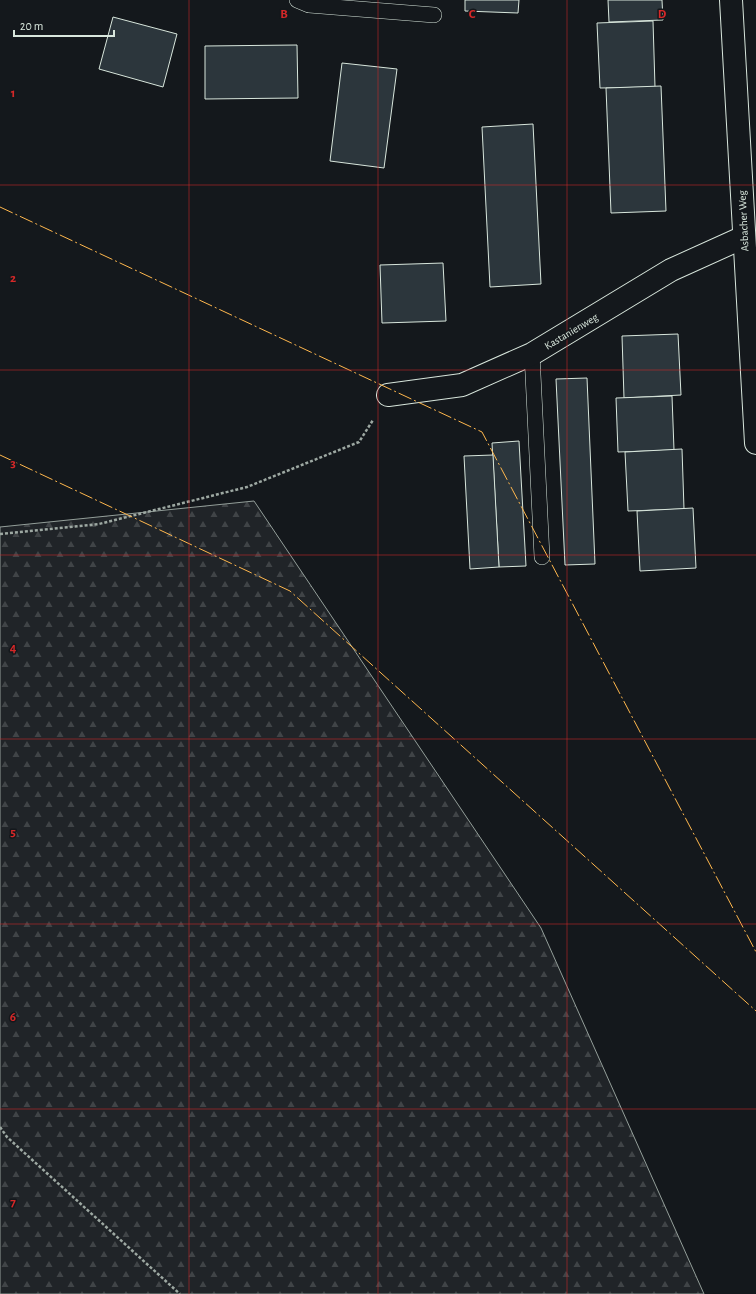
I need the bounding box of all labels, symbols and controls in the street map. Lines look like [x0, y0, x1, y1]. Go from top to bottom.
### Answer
text: B [280, 8, 288, 21]
text: C [469, 8, 476, 21]
text: D [658, 8, 667, 21]
scale bar [14, 12, 114, 38]
text: 20 m [20, 20, 43, 32]
text: 1 [11, 87, 15, 100]
street label: Asbacher Weg [736, 189, 751, 252]
text: 2 [10, 272, 16, 285]
street label: Kastanienweg [543, 311, 600, 352]
text: 3 [10, 457, 16, 470]
text: 4 [10, 642, 17, 655]
text: 5 [10, 826, 16, 839]
text: 6 [10, 1011, 16, 1024]
text: 7 [10, 1196, 16, 1209]

